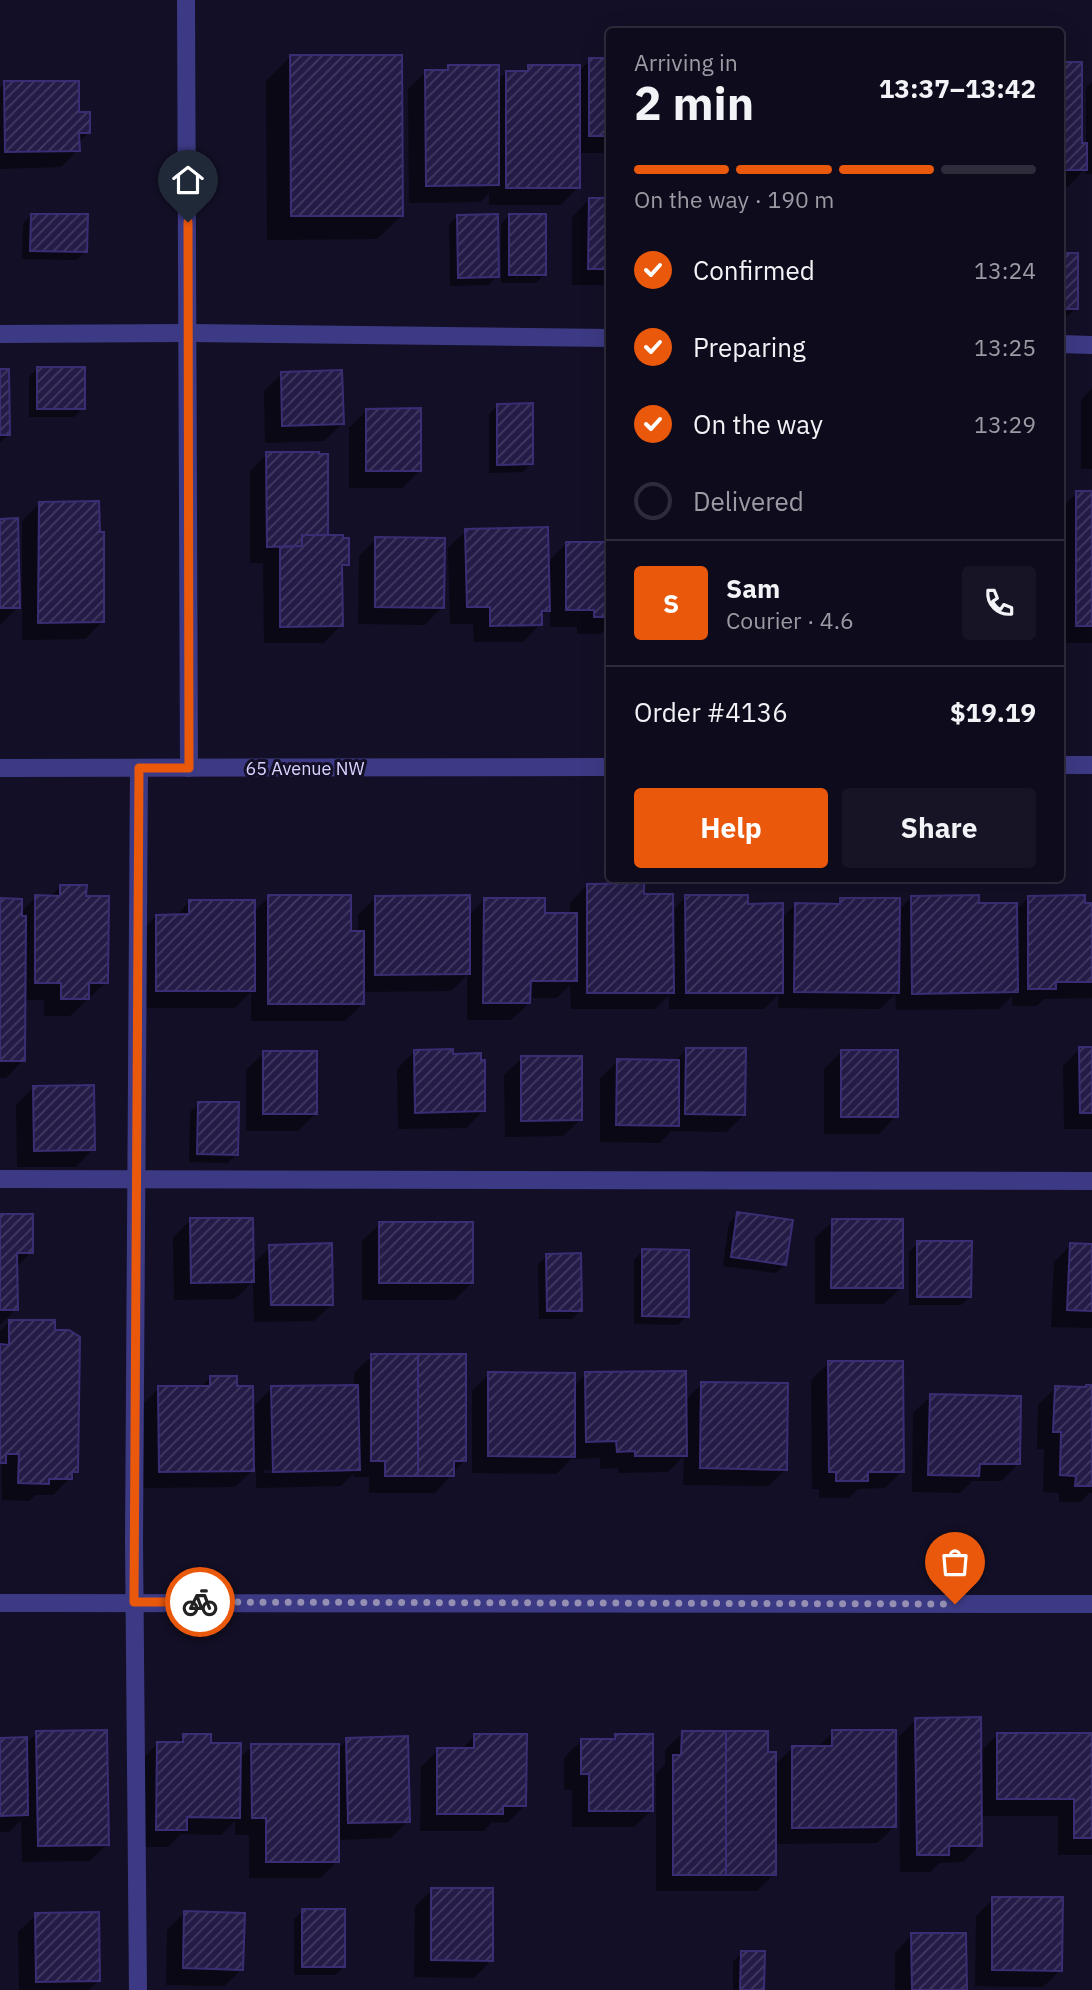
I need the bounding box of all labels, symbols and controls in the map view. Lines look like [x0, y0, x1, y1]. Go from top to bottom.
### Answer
text: Arriving in [634, 47, 738, 77]
text: 13:37–13:42 [879, 71, 1036, 105]
text: 2 min [634, 73, 754, 133]
pin [158, 150, 218, 222]
icon: home [169, 161, 207, 199]
text: On the way · 190 m [634, 184, 834, 214]
icon: check [634, 251, 672, 289]
text: Confirmed [693, 253, 815, 287]
text: 13:24 [974, 255, 1036, 285]
icon: check [634, 328, 672, 366]
text: Preparing [693, 330, 806, 364]
text: 13:25 [974, 332, 1036, 362]
icon: check [634, 405, 672, 443]
text: On the way [693, 407, 823, 441]
text: 13:29 [974, 409, 1036, 439]
text: Delivered [693, 484, 804, 518]
button: phone [962, 566, 1036, 640]
text: Sam [726, 571, 780, 605]
text: S [663, 586, 679, 620]
text: Courier · 4.6 [726, 605, 854, 635]
text: Order #4136 [634, 695, 788, 729]
text: $19.19 [950, 695, 1036, 729]
street label: 65 Avenue NW [246, 757, 364, 780]
button: Help [634, 788, 828, 868]
button: Share [842, 788, 1036, 868]
pin [925, 1532, 985, 1604]
icon: bag [936, 1543, 974, 1581]
courier [165, 1567, 235, 1637]
icon: bike [181, 1583, 219, 1621]

